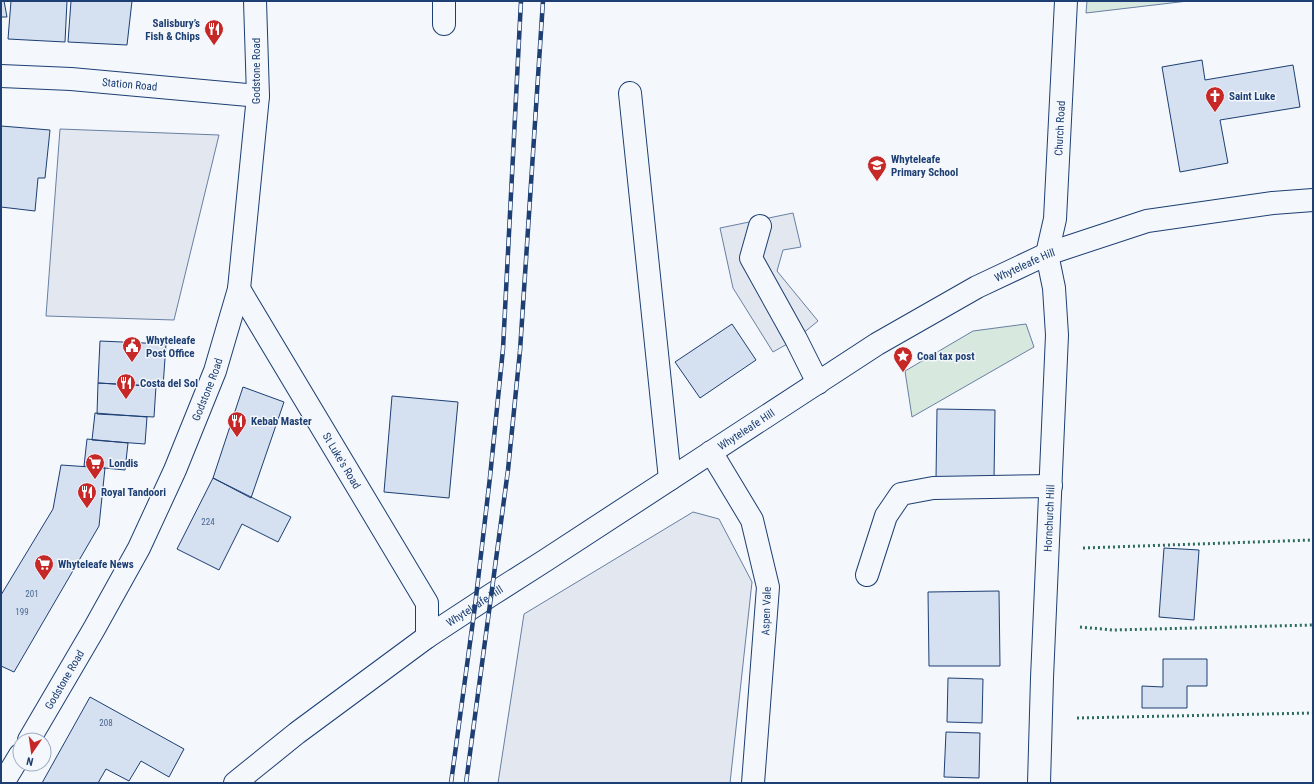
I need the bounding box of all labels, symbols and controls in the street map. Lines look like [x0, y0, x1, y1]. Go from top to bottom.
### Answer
place label: Salisbury’s Fish & Chips [145, 17, 200, 43]
restaurant icon: Salisbury’s Fish & Chips [203, 18, 225, 46]
street label: Godstone Road [250, 38, 263, 104]
street label: Station Road [101, 76, 158, 94]
church icon: Saint Luke [1204, 85, 1226, 113]
place label: Saint Luke [1229, 90, 1275, 103]
street label: Church Road [1052, 100, 1068, 156]
place label: Whyteleafe Primary School [891, 153, 959, 179]
school or university icon: Whyteleafe Primary School [866, 154, 888, 182]
street label: Whyteleafe Hill [993, 246, 1057, 285]
place label: Whyteleafe Post Office [146, 334, 195, 360]
public building icon: Whyteleafe Post Office [121, 335, 143, 363]
place icon: Coal tax post [892, 345, 914, 373]
place label: Coal tax post [917, 350, 975, 363]
street label: Godstone Road [190, 357, 225, 423]
restaurant icon: Costa del Sol [115, 372, 137, 400]
place label: Costa del Sol [140, 377, 198, 390]
street label: Whyteleafe Hill [716, 407, 777, 453]
restaurant icon: Kebab Master [226, 410, 248, 438]
place label: Kebab Master [251, 415, 312, 428]
street label: St Luke's Road [320, 430, 363, 491]
supermarket icon: Londis [84, 452, 106, 480]
place label: Londis [109, 457, 138, 470]
restaurant icon: Royal Tandoori [76, 481, 98, 509]
street label: Hornchurch Hill [1042, 484, 1057, 552]
place label: Royal Tandoori [101, 486, 166, 499]
house number: 224 [201, 517, 215, 527]
supermarket icon: Whyteleafe News [33, 553, 55, 581]
place label: Whyteleafe News [58, 558, 134, 571]
street label: Whyteleafe Hill [444, 583, 506, 630]
street label: Aspen Vale [759, 586, 774, 636]
house number: 201 [25, 589, 39, 599]
house number: 199 [15, 607, 29, 617]
street label: Godstone Road [42, 648, 87, 712]
house number: 208 [99, 718, 113, 728]
north arrow [12, 732, 52, 772]
text: N [25, 754, 35, 768]

